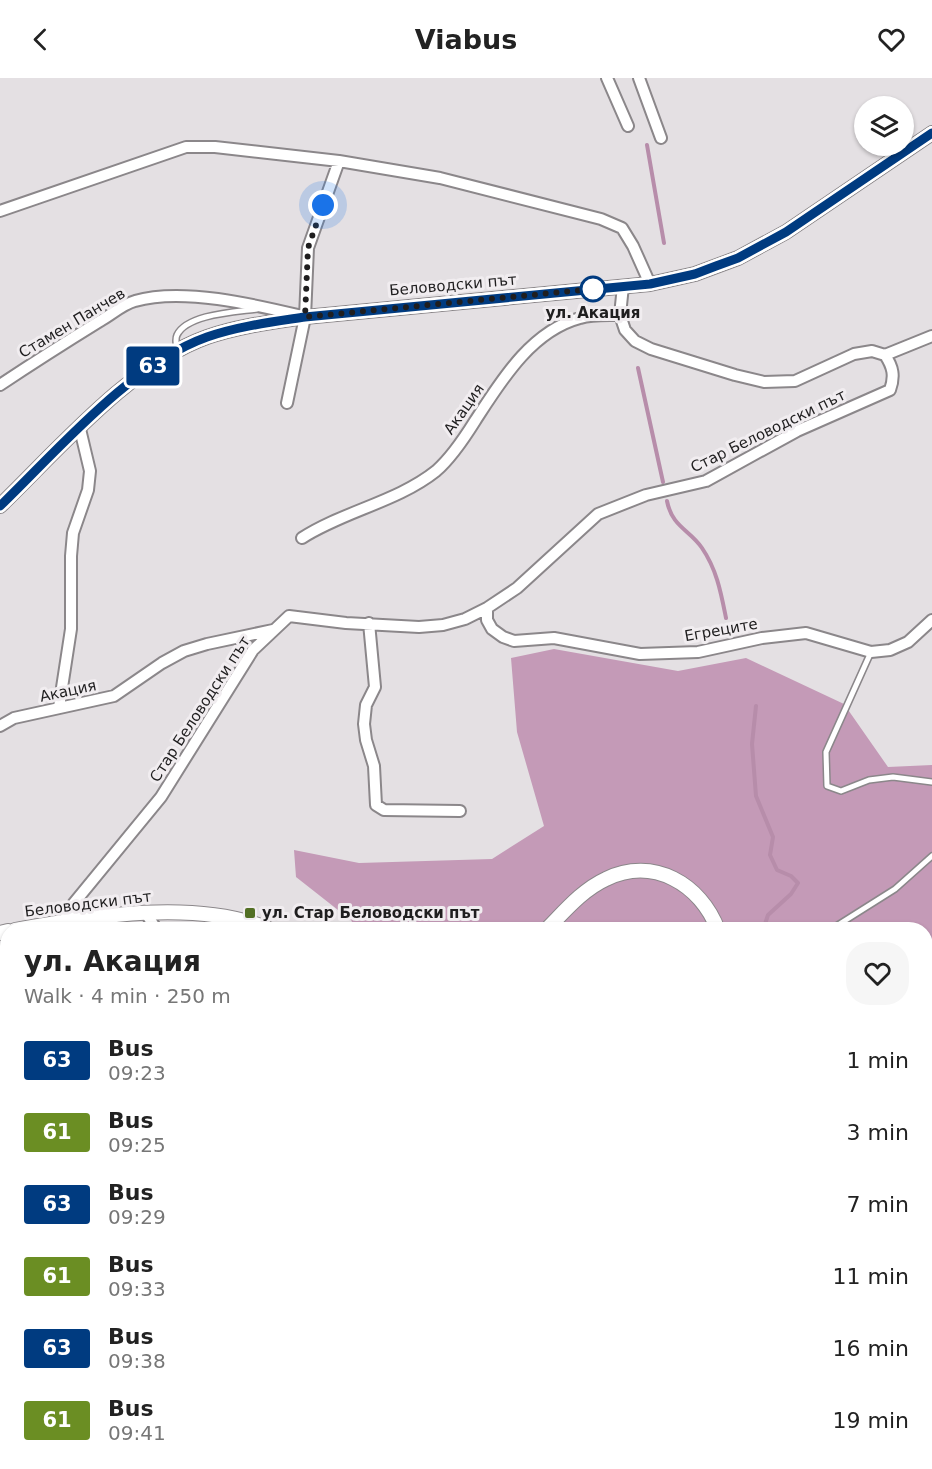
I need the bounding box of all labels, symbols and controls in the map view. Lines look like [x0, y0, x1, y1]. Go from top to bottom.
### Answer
icon: back [24, 23, 57, 56]
icon: heart [875, 23, 908, 56]
text: Viabus [415, 24, 517, 55]
map controls [854, 96, 914, 156]
button: layers [854, 96, 914, 156]
your location [308, 190, 338, 220]
street label: Беловодски път [389, 270, 518, 300]
marker: ул. Акация [580, 276, 606, 302]
street label: Стамен Панчев [16, 284, 128, 362]
place label: ул. Акация [546, 304, 640, 322]
line badge: 63 [126, 346, 180, 386]
text: 63 [138, 354, 168, 378]
street label: Акация [440, 380, 488, 438]
street label: Стар Беловодски път [688, 385, 849, 476]
street label: Егреците [683, 615, 759, 645]
street label: Стар Беловодски път [146, 632, 254, 785]
street label: Акация [38, 676, 98, 706]
street label: Беловодски път [24, 887, 153, 921]
place label: ул. Стар Беловодски път [262, 904, 480, 922]
marker: ул. Стар Беловодски път [243, 906, 257, 920]
button: heart [846, 942, 909, 1005]
text: ул. Акация [24, 945, 201, 978]
text: Walk · 4 min · 250 m [24, 984, 231, 1008]
text: Bus [108, 1036, 154, 1061]
text: 63 [42, 1048, 72, 1072]
text: 1 min [847, 1048, 909, 1073]
text: 09:23 [108, 1061, 166, 1085]
text: Bus [108, 1108, 154, 1133]
text: 61 [42, 1120, 72, 1144]
text: 3 min [847, 1120, 909, 1145]
text: 09:25 [108, 1133, 166, 1157]
text: Bus [108, 1180, 154, 1205]
text: 63 [42, 1192, 72, 1216]
text: 7 min [847, 1192, 909, 1217]
text: 09:29 [108, 1205, 166, 1229]
text: Bus [108, 1252, 154, 1277]
text: 61 [42, 1264, 72, 1288]
text: 11 min [833, 1264, 909, 1289]
text: 09:33 [108, 1277, 166, 1301]
text: Bus [108, 1324, 154, 1349]
text: 63 [42, 1336, 72, 1360]
text: 16 min [833, 1336, 909, 1361]
text: 09:38 [108, 1349, 166, 1373]
text: Bus [108, 1396, 154, 1421]
text: 61 [42, 1408, 72, 1432]
text: 19 min [833, 1408, 909, 1433]
text: 09:41 [108, 1421, 166, 1445]

